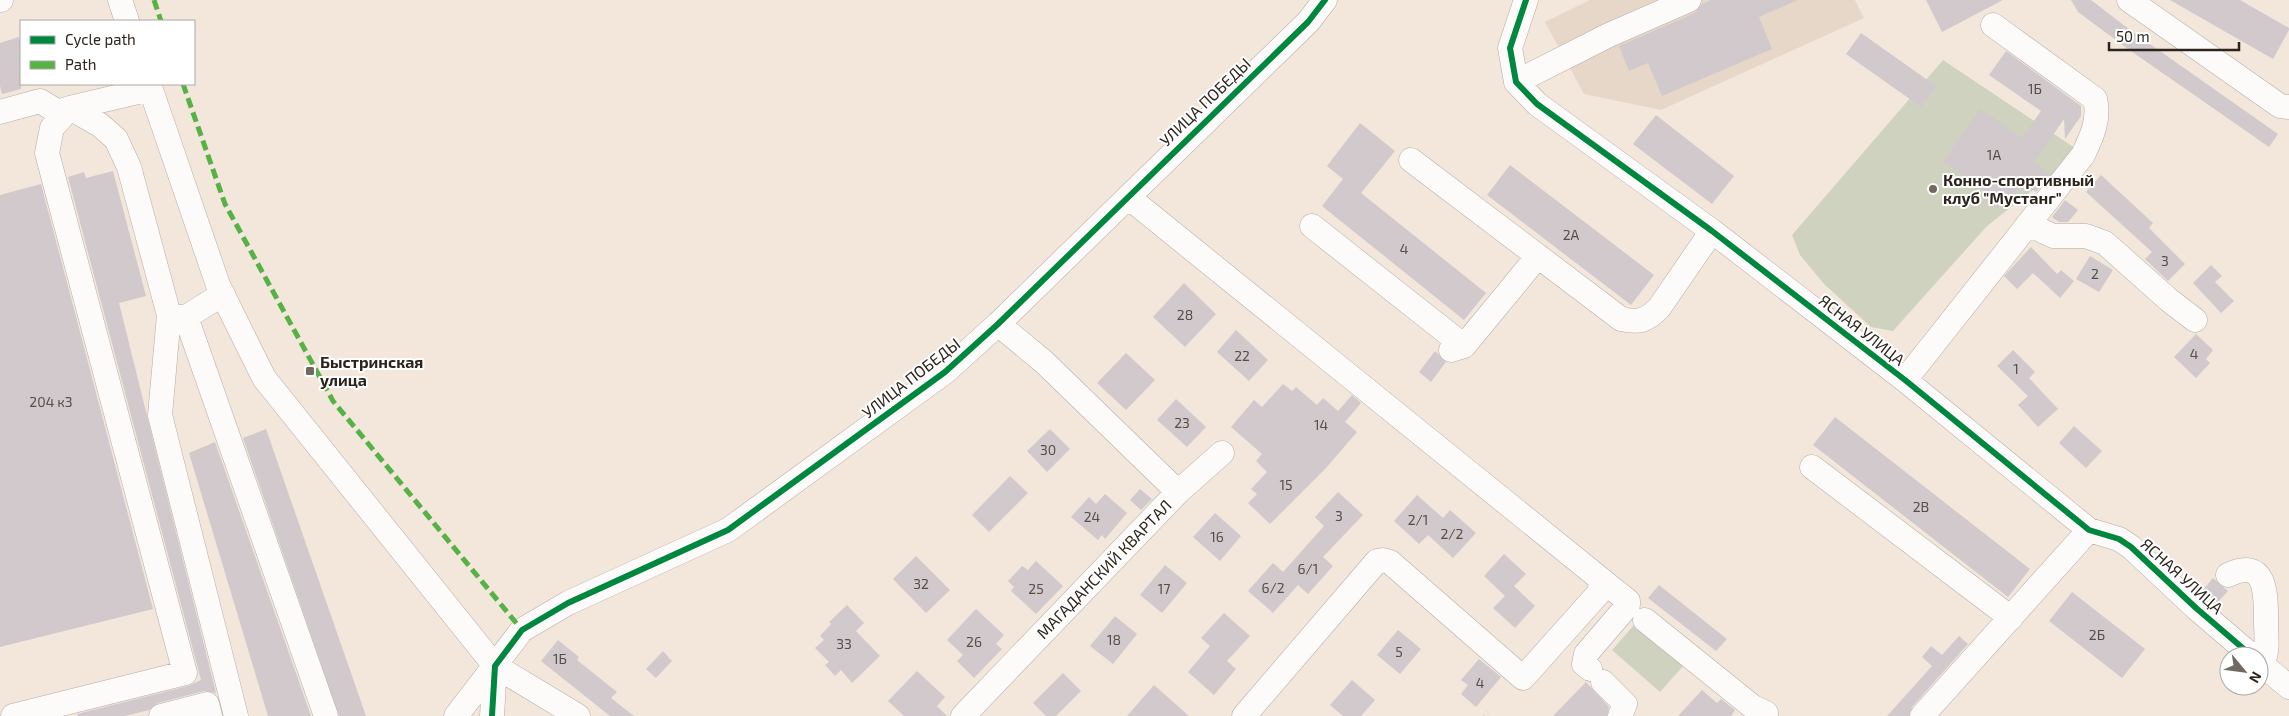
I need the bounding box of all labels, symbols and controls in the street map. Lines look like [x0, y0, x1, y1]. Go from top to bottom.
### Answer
legend [20, 20, 195, 85]
scale bar [2109, 20, 2239, 52]
text: 50 m [2116, 27, 2150, 45]
text: Cycle path [65, 30, 136, 48]
street label: УЛИЦА ПОБЕДЫ [1155, 54, 1254, 150]
text: Path [65, 55, 96, 73]
house number: 1Б [2028, 80, 2042, 97]
house number: 1А [1987, 146, 2001, 163]
place label: Конно-спортивный клуб "Мустанг" [1943, 170, 2094, 207]
marker: Конно-спортивный клуб "Мустанг" [1927, 183, 1939, 195]
house number: 2А [1563, 226, 1580, 243]
house number: 4 [1400, 240, 1408, 257]
house number: 3 [2161, 252, 2169, 269]
house number: 2 [2091, 265, 2099, 282]
street label: ЯСНАЯ УЛИЦА [1816, 290, 1909, 369]
house number: 28 [1177, 306, 1193, 323]
street label: УЛИЦА ПОБЕДЫ [858, 334, 963, 422]
house number: 4 [2190, 345, 2198, 362]
house number: 22 [1234, 347, 1250, 364]
place label: Быстринская улица [320, 352, 423, 389]
house number: 1 [2013, 360, 2019, 377]
marker: Быстринская улица [304, 365, 316, 377]
house number: 204 к3 [29, 393, 73, 410]
house number: 23 [1174, 414, 1190, 431]
house number: 14 [1314, 416, 1328, 433]
house number: 30 [1040, 441, 1056, 458]
house number: 15 [1279, 476, 1293, 493]
street label: МАГАДАНСКИЙ КВАРТАЛ [1032, 495, 1175, 642]
house number: 2В [1913, 498, 1929, 515]
house number: 3 [1335, 507, 1343, 524]
house number: 24 [1084, 508, 1100, 525]
house number: 2/1 [1408, 511, 1428, 528]
house number: 2/2 [1441, 525, 1464, 542]
house number: 16 [1210, 528, 1224, 545]
street label: ЯСНАЯ УЛИЦА [2137, 534, 2227, 617]
house number: 6/1 [1298, 560, 1318, 577]
house number: 32 [913, 575, 929, 592]
house number: 6/2 [1261, 579, 1285, 596]
house number: 25 [1028, 580, 1044, 597]
house number: 17 [1158, 580, 1170, 597]
house number: 2Б [2089, 626, 2105, 643]
house number: 18 [1107, 631, 1121, 648]
house number: 26 [966, 633, 982, 650]
house number: 33 [836, 635, 852, 652]
house number: 5 [1395, 643, 1403, 660]
north arrow [2219, 646, 2269, 696]
house number: 1Б [553, 650, 567, 667]
text: N [2246, 669, 2266, 686]
house number: 4 [1476, 674, 1484, 691]

